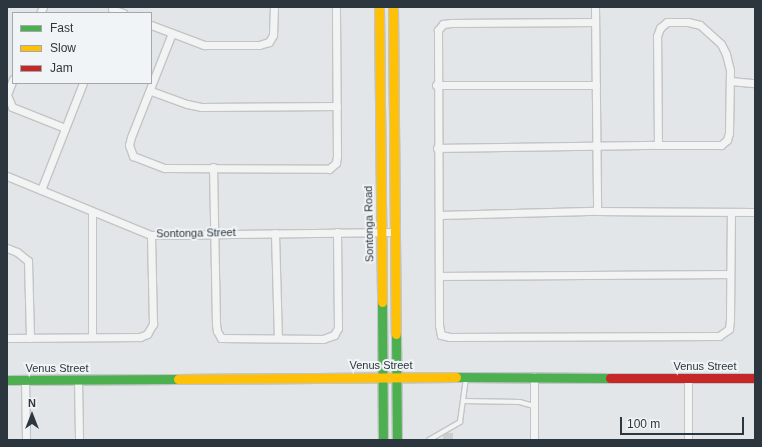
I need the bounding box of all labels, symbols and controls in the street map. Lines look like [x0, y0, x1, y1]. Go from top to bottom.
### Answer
legend [12, 12, 152, 84]
text: Fast [50, 21, 73, 35]
text: Slow [50, 41, 76, 55]
text: Jam [50, 61, 73, 75]
street label: Sontonga Road [362, 186, 376, 262]
street label: Sontonga Street [156, 226, 236, 240]
street label: Venus Street [350, 358, 412, 372]
street label: Venus Street [674, 359, 736, 373]
street label: Venus Street [26, 361, 88, 375]
north arrow [12, 395, 52, 435]
text: N [28, 397, 36, 409]
scale bar [622, 409, 746, 435]
text: 100 m [627, 417, 660, 431]

